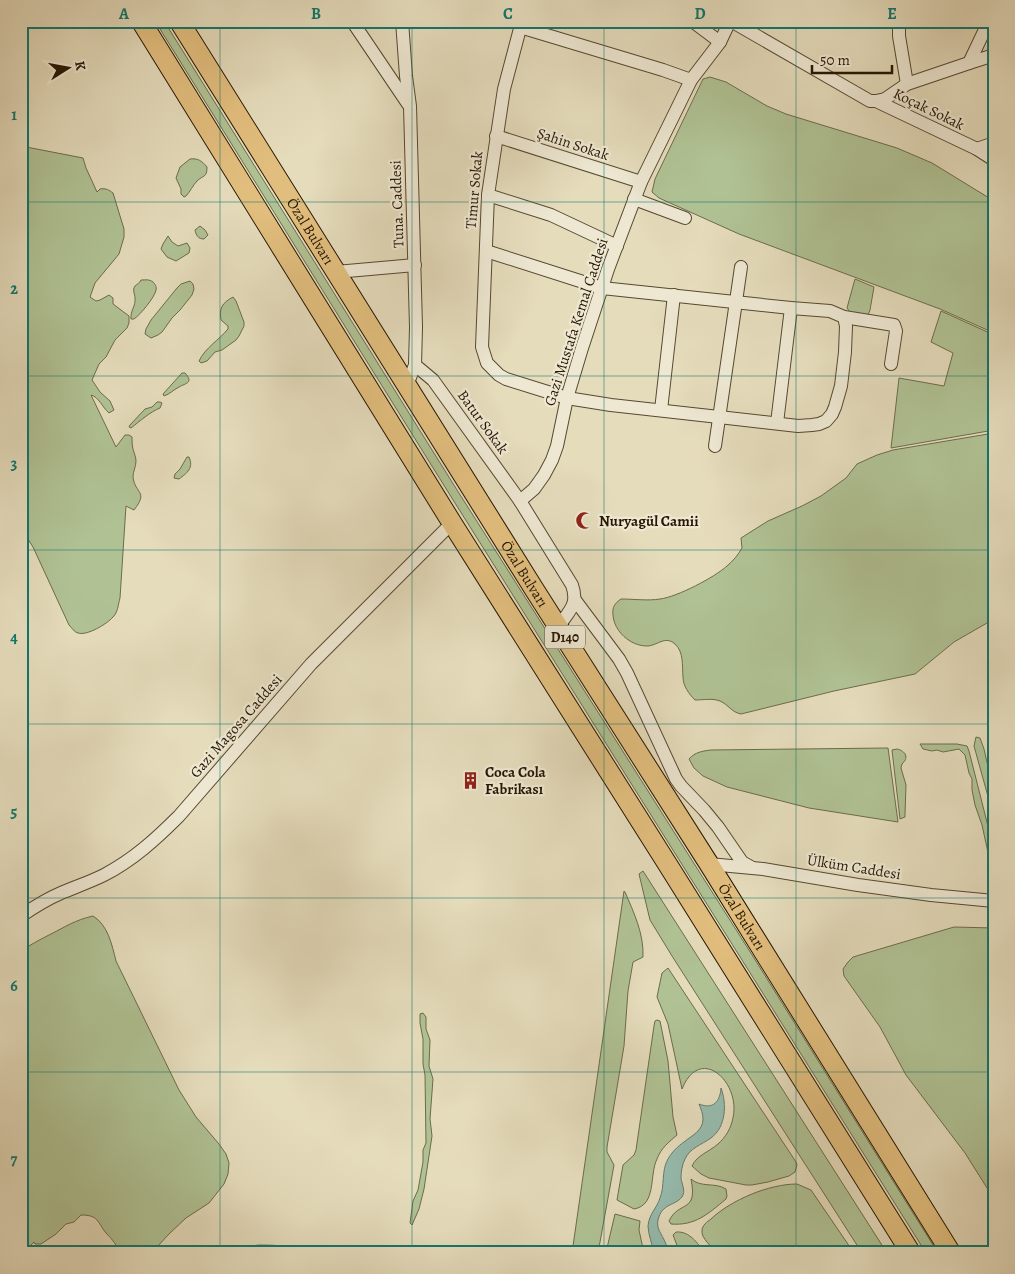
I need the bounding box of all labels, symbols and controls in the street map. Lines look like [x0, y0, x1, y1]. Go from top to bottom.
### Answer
text: A [118, 3, 130, 25]
text: B [311, 3, 321, 25]
text: C [503, 3, 513, 25]
text: D [694, 3, 706, 25]
text: E [887, 3, 897, 25]
north arrow [42, 42, 92, 92]
scale bar [812, 42, 892, 74]
text: 50 m [820, 50, 850, 70]
text: K [70, 59, 91, 73]
street label: Koçak Sokak [890, 83, 968, 135]
text: 1 [11, 104, 17, 126]
street label: Şahin Sokak [534, 123, 612, 165]
street label: Timur Sokak [461, 150, 487, 230]
street label: Tuna. Caddesi [385, 160, 409, 248]
street label: Özal Bulvarı [282, 194, 339, 268]
street label: Gazi Mustafa Kemal Caddesi [539, 235, 613, 409]
text: 2 [10, 278, 18, 300]
street label: Batur Sokak [453, 386, 513, 458]
text: 3 [11, 453, 18, 475]
mosque icon: Nuryagül Camii [575, 511, 595, 531]
place label: Nuryagül Camii [599, 511, 699, 531]
street label: Özal Bulvarı [496, 537, 553, 611]
road number: D140 [545, 626, 585, 649]
text: 4 [10, 627, 18, 649]
street label: Gazi Magosa Caddesi [186, 670, 286, 782]
place label: Coca Cola Fabrikası [485, 762, 547, 799]
building icon: Coca Cola Fabrikası [461, 771, 481, 791]
text: 5 [11, 801, 18, 823]
street label: Ülküm Caddesi [806, 850, 902, 884]
street label: Özal Bulvarı [714, 880, 770, 954]
text: 6 [10, 975, 18, 997]
text: 7 [11, 1149, 18, 1171]

